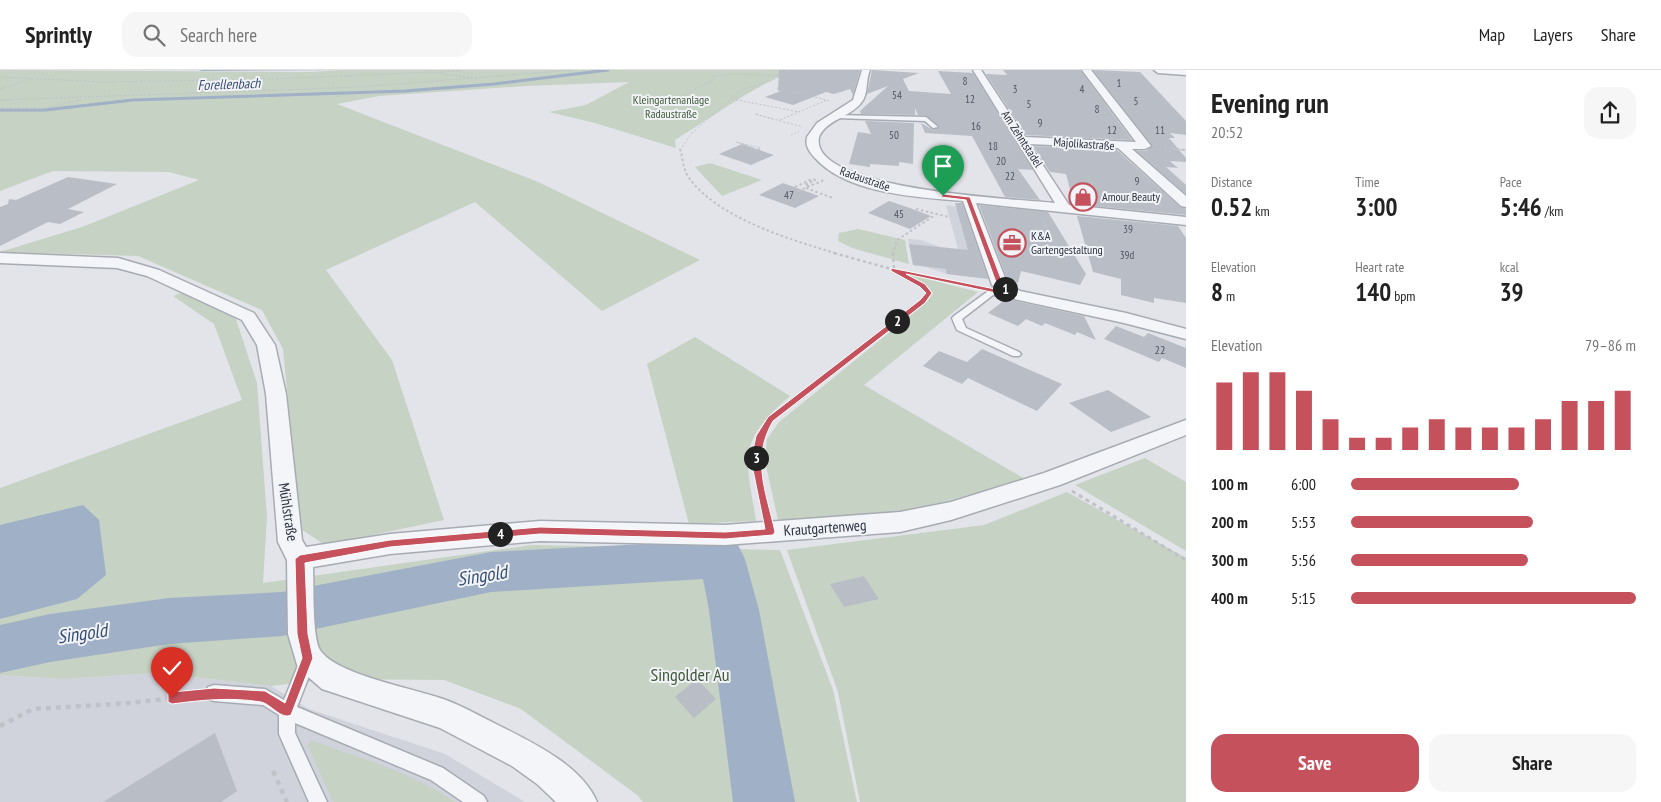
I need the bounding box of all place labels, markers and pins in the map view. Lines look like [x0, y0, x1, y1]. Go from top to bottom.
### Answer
pin [922, 145, 964, 196]
shop icon: Amour Beauty [1068, 182, 1098, 212]
place label: Amour Beauty [1102, 189, 1161, 204]
office icon: K&A Gartengestaltung [997, 228, 1027, 258]
place label: K&A Gartengestaltung [1031, 228, 1103, 257]
pin: 1 [992, 276, 1018, 302]
pin: 2 [884, 308, 910, 334]
pin: 3 [744, 446, 768, 470]
pin: 4 [488, 522, 512, 546]
pin [151, 647, 193, 698]

